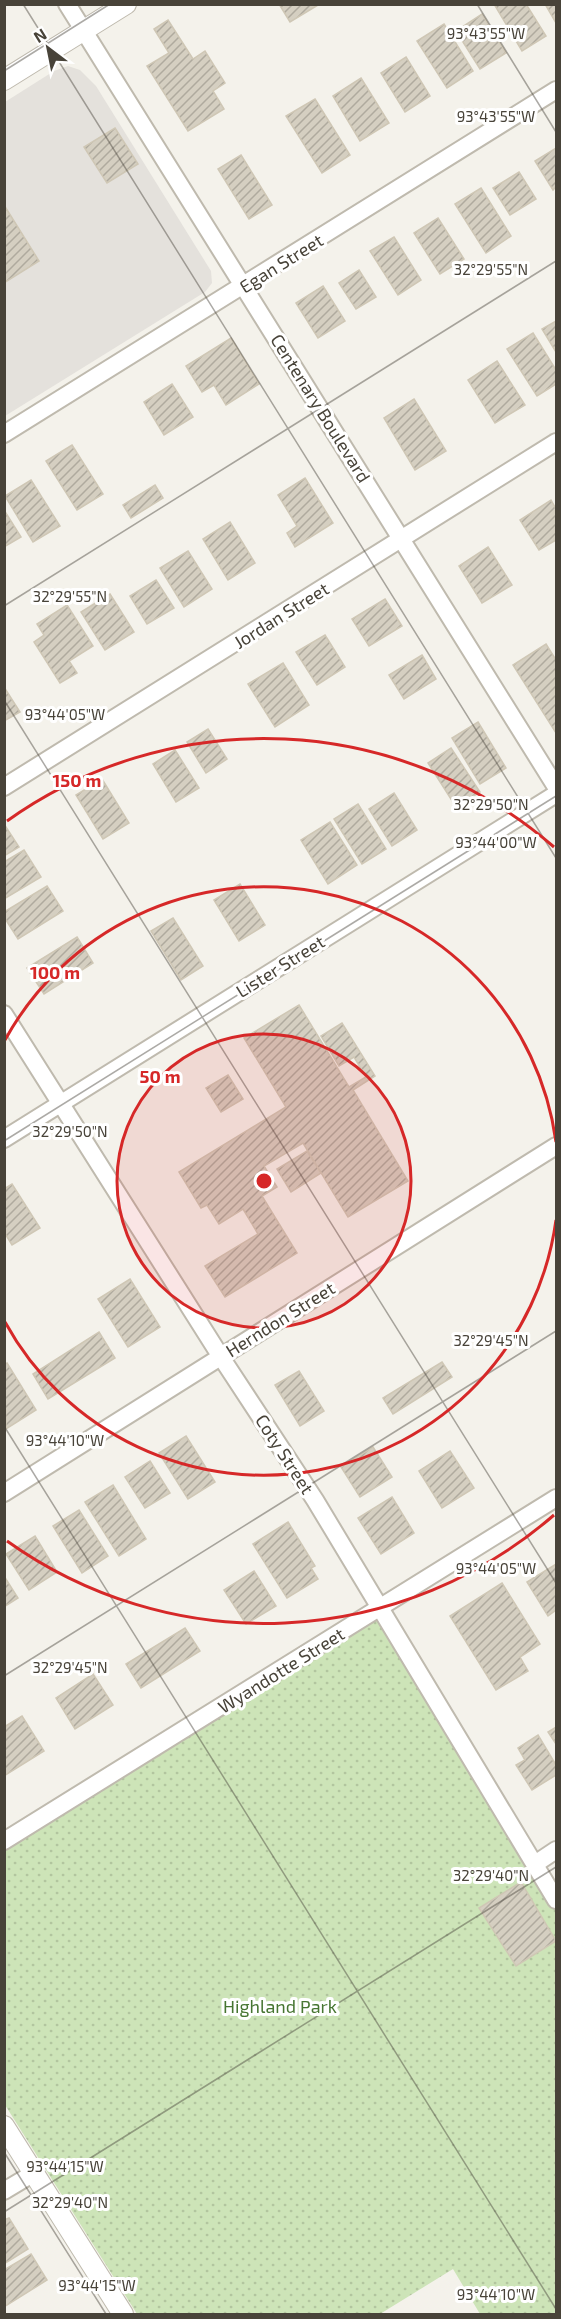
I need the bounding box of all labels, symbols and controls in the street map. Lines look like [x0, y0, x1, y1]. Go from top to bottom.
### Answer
north arrow [18, 18, 78, 78]
text: N [30, 24, 50, 46]
text: 93°43'55"W [447, 24, 525, 42]
text: 93°43'55"W [457, 107, 535, 125]
street label: Egan Street [235, 229, 327, 297]
text: 32°29'55"N [454, 260, 528, 278]
street label: Centenary Boulevard [266, 330, 376, 486]
street label: Jordan Street [229, 577, 333, 653]
text: 32°29'55"N [33, 587, 107, 605]
text: 93°44'05"W [25, 705, 105, 723]
text: 150 m [53, 769, 101, 791]
text: 32°29'50"N [453, 795, 529, 813]
text: 93°44'00"W [455, 833, 537, 851]
street label: Lister Street [232, 930, 328, 1002]
text: 100 m [30, 961, 80, 983]
text: 50 m [139, 1065, 181, 1087]
text: 32°29'50"N [32, 1122, 108, 1140]
centre of rings [254, 1171, 274, 1191]
street label: Herndon Street [221, 1277, 339, 1361]
text: 32°29'45"N [453, 1331, 529, 1349]
street label: Coty Street [251, 1410, 319, 1498]
text: 93°44'10"W [26, 1431, 104, 1449]
text: 93°44'05"W [456, 1559, 536, 1577]
street label: Wyandotte Street [214, 1622, 348, 1718]
text: 32°29'45"N [32, 1658, 108, 1676]
text: 32°29'40"N [453, 1866, 529, 1884]
park label: Highland Park [223, 1995, 337, 2017]
text: 93°44'15"W [26, 2157, 104, 2175]
text: 32°29'40"N [32, 2193, 108, 2211]
text: 93°44'15"W [58, 2276, 136, 2294]
text: 93°44'10"W [457, 2285, 535, 2303]

